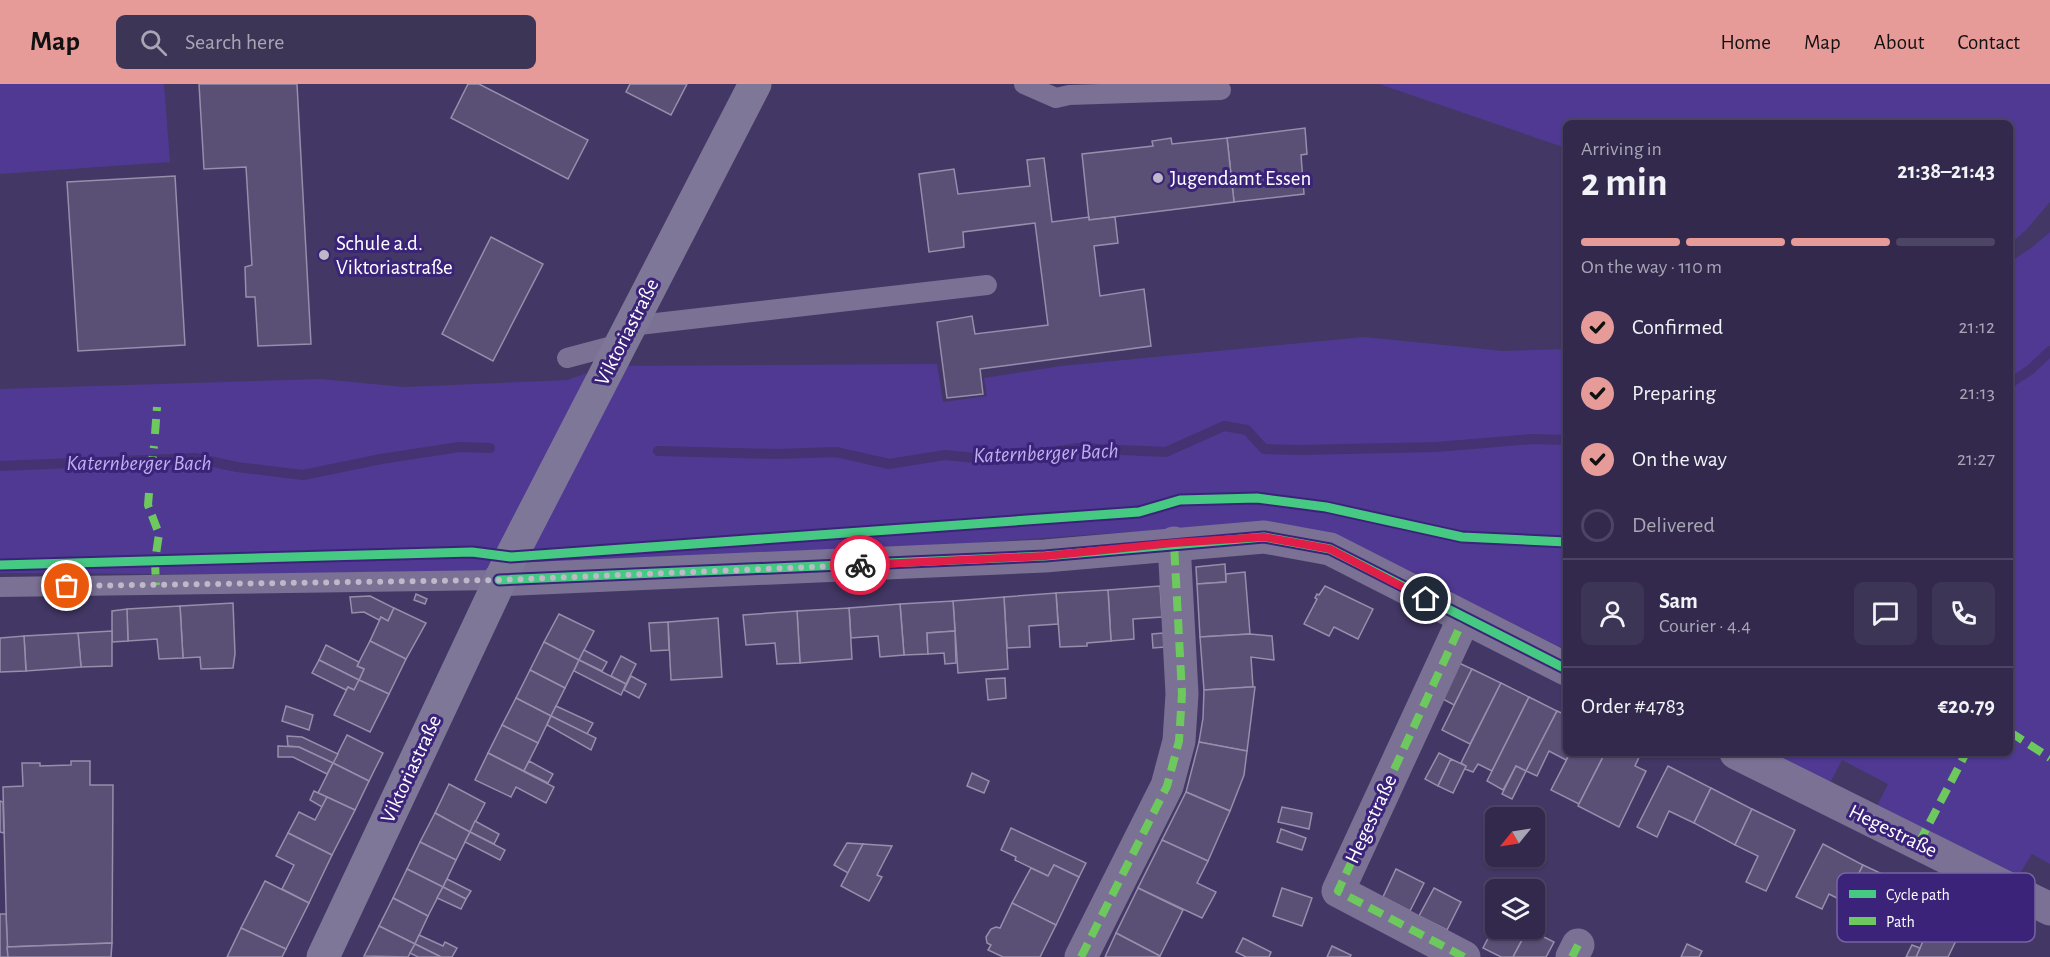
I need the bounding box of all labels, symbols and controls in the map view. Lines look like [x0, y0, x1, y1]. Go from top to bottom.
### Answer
search box [116, 15, 536, 69]
icon: search [137, 26, 170, 59]
text: Map [30, 28, 80, 56]
text: Search here [185, 31, 284, 53]
text: Home [1720, 32, 1771, 53]
text: Map [1804, 32, 1841, 53]
text: About [1874, 32, 1924, 53]
text: Contact [1957, 32, 2020, 53]
text: Arriving in [1581, 139, 1662, 159]
text: 21:38–21:43 [1897, 160, 1995, 182]
text: 2 min [1581, 164, 1668, 203]
place label: Jugendamt Essen [1170, 168, 1311, 189]
marker: Jugendamt Essen [1151, 171, 1165, 185]
place label: Schule a.d. Viktoriastraße [336, 233, 453, 278]
marker: Schule a.d. Viktoriastraße [317, 248, 331, 262]
text: On the way · 110 m [1581, 257, 1722, 277]
street label: Viktoriastraße [591, 275, 663, 389]
icon: check [1581, 311, 1614, 344]
text: Confirmed [1632, 316, 1723, 338]
text: 21:12 [1958, 317, 1995, 337]
icon: check [1581, 377, 1614, 410]
text: Preparing [1632, 382, 1716, 404]
text: 21:13 [1959, 383, 1995, 403]
water label: Katernberger Bach [973, 439, 1119, 467]
icon: check [1581, 443, 1614, 476]
text: On the way [1632, 448, 1727, 470]
text: 21:27 [1957, 449, 1995, 469]
water label: Katernberger Bach [66, 452, 212, 474]
text: Delivered [1632, 514, 1715, 536]
courier [830, 535, 890, 595]
icon: bike [844, 549, 877, 582]
pin [41, 560, 92, 611]
icon: bag [50, 569, 83, 602]
pin [1400, 573, 1451, 624]
icon: home [1409, 582, 1442, 615]
button: person [1581, 582, 1644, 645]
button: chat [1854, 582, 1917, 645]
button: phone [1932, 582, 1995, 645]
text: Sam [1659, 590, 1698, 612]
text: Courier · 4.4 [1659, 616, 1751, 636]
text: Order #4783 [1581, 695, 1685, 717]
text: €20.79 [1938, 695, 1995, 717]
street label: Viktoriastraße [377, 712, 445, 826]
street label: Hegestraße [1341, 771, 1401, 867]
street label: Hegestraße [1846, 801, 1940, 861]
north arrow [1485, 807, 1545, 867]
map controls [1485, 807, 1545, 939]
legend [1837, 873, 2035, 942]
button: layers [1485, 879, 1545, 939]
text: Cycle path [1886, 887, 1950, 904]
text: Path [1886, 914, 1915, 930]

